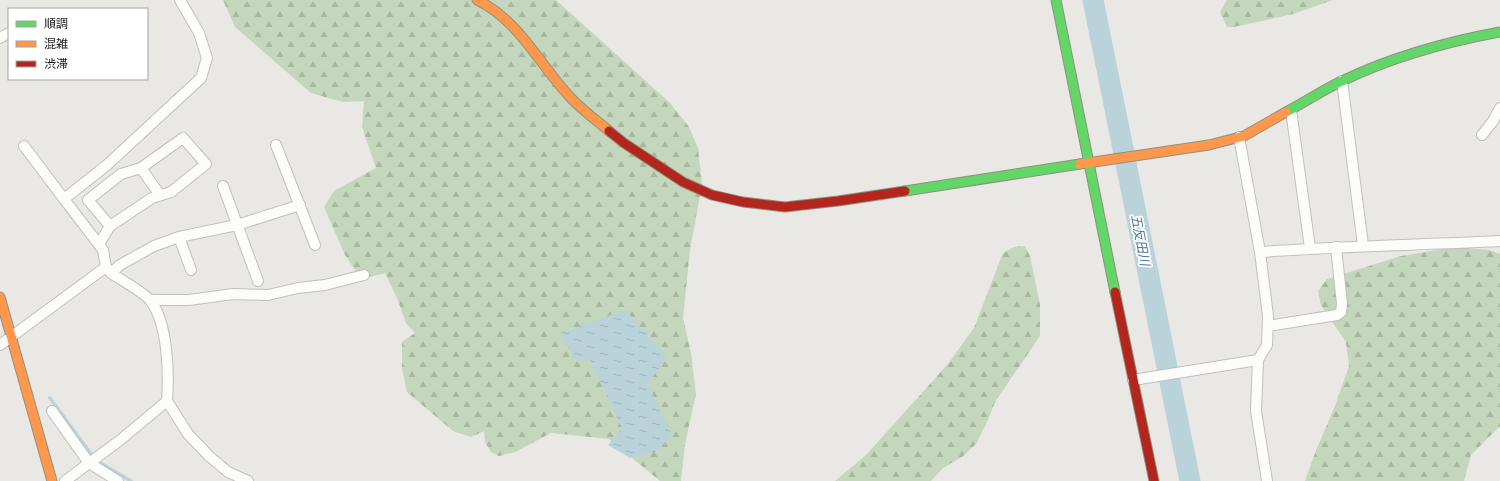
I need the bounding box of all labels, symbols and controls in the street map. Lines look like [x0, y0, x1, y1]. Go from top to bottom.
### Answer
legend [8, 8, 148, 80]
text: 順調 [44, 16, 68, 31]
text: 混雑 [44, 36, 68, 51]
text: 渋滞 [44, 56, 68, 71]
water label: 五反田川 [1128, 213, 1154, 269]

